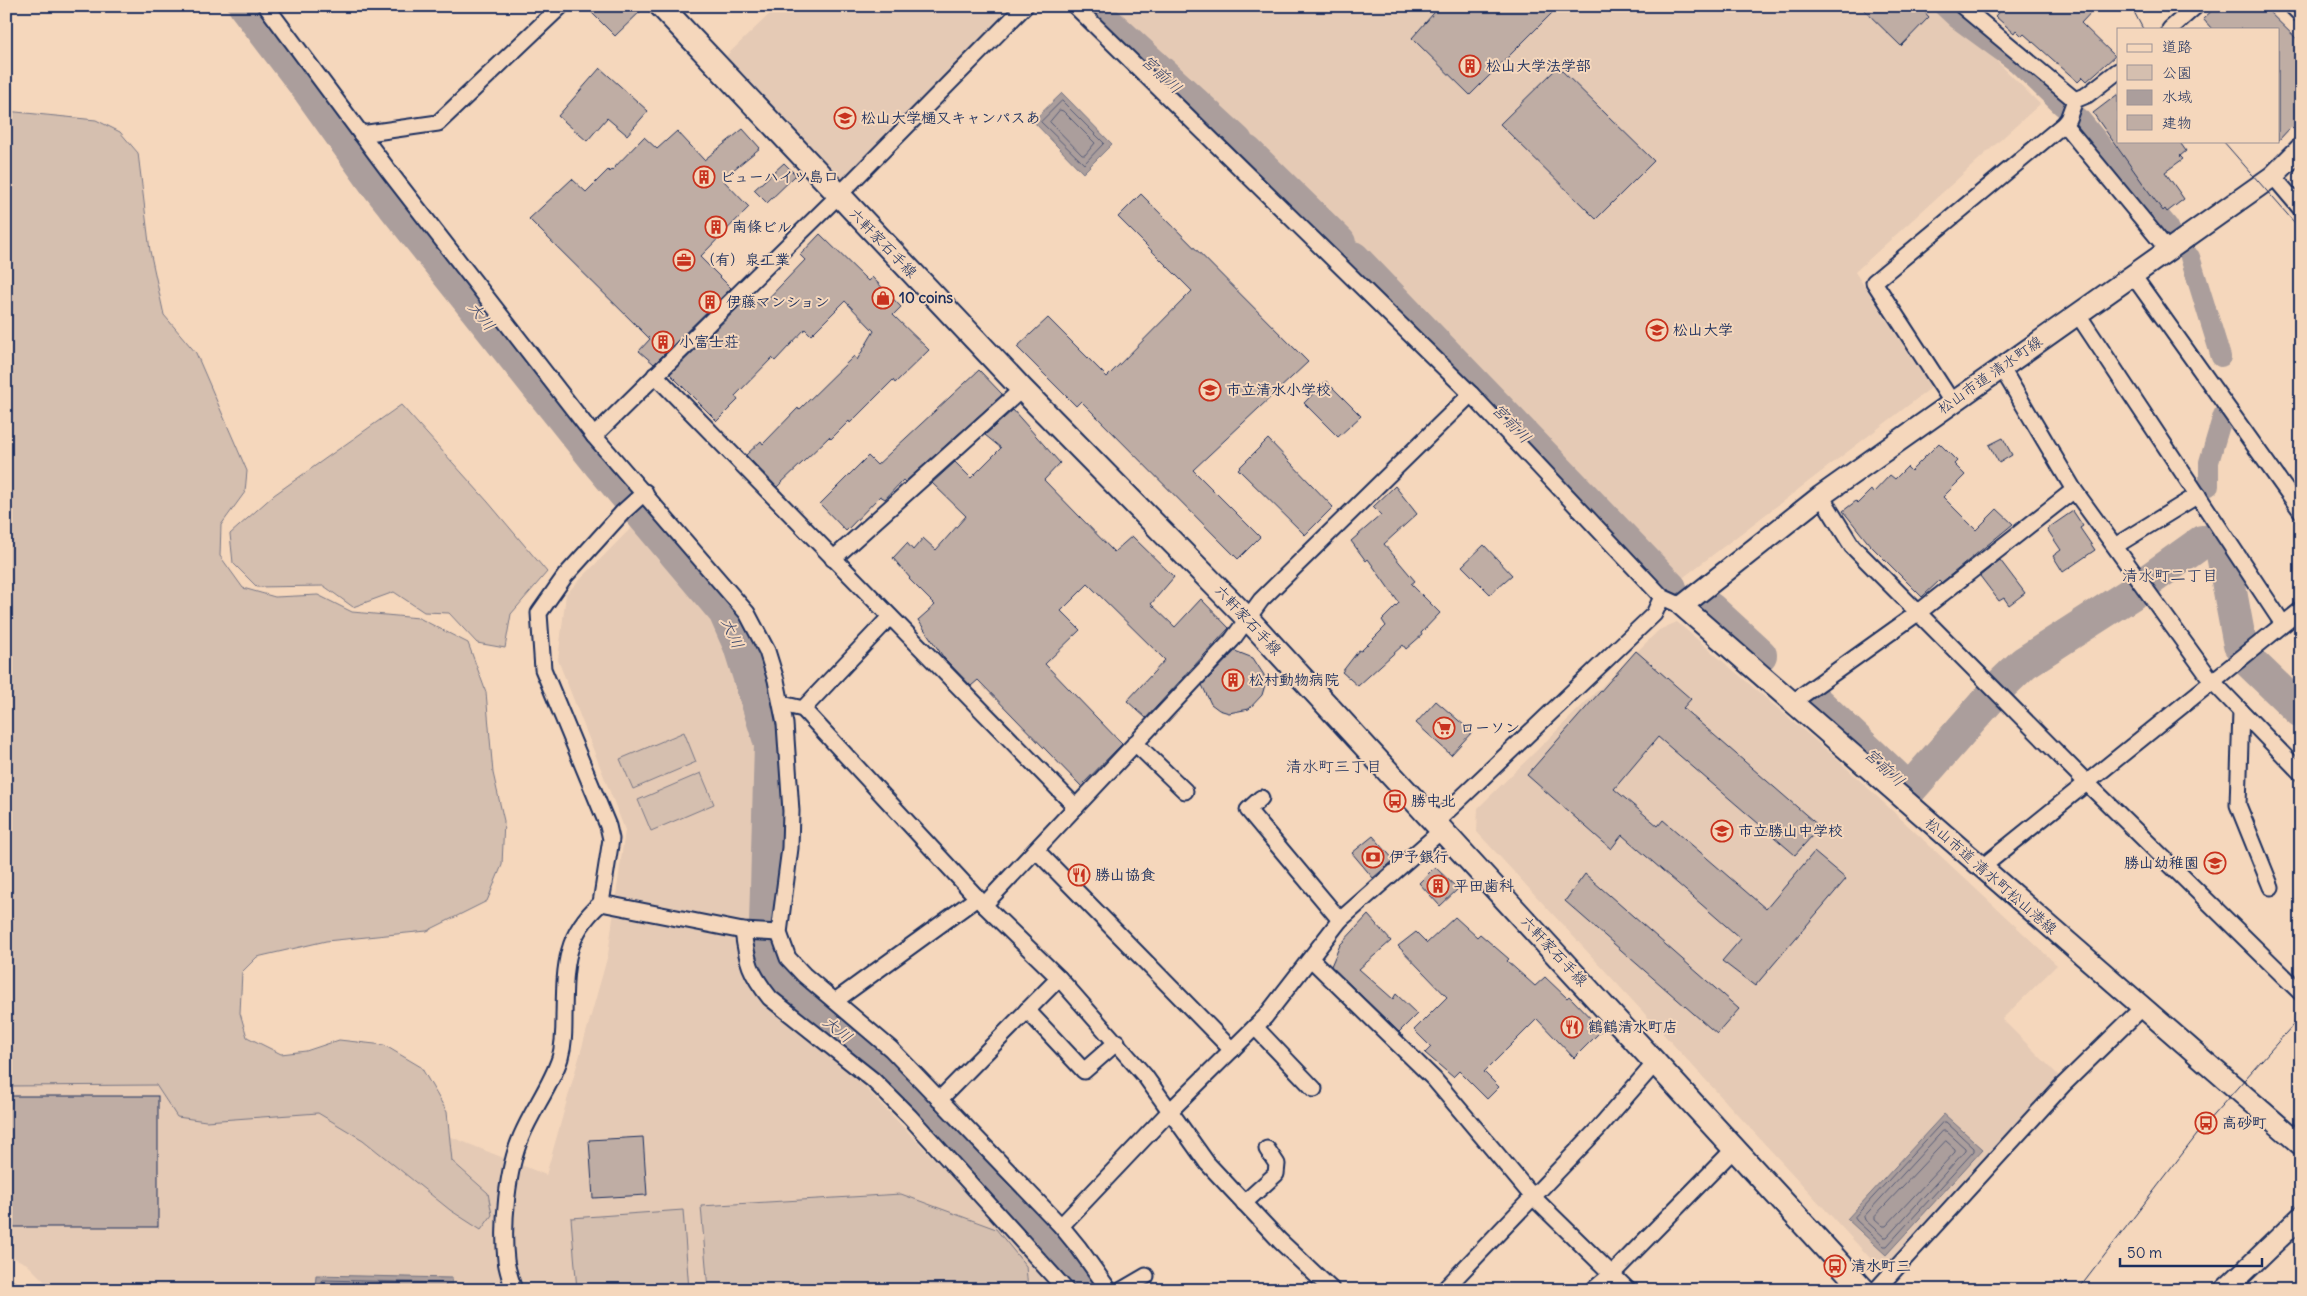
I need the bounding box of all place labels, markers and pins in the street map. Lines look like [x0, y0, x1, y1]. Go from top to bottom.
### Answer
building icon: 松山大学法学部 [1458, 54, 1482, 78]
place label: 松山大学法学部 [1486, 56, 1591, 75]
school or university icon: 松山大学樋又キャンパスあ [833, 106, 857, 130]
place label: 松山大学樋又キャンパスあ [861, 108, 1040, 127]
building icon: ビューハイツ島口 [692, 165, 716, 189]
place label: ビューハイツ島口 [720, 167, 839, 186]
building icon: 南條ビル [704, 215, 728, 239]
place label: 南條ビル [732, 217, 792, 236]
office icon: （有）泉工業 [672, 248, 696, 272]
place label: （有）泉工業 [700, 250, 790, 269]
shop icon: 10 coins [871, 286, 895, 310]
place label: 10 coins [899, 288, 953, 307]
building icon: 伊藤マンション [698, 290, 722, 314]
place label: 伊藤マンション [726, 292, 830, 311]
school or university icon: 松山大学 [1645, 318, 1669, 342]
place label: 松山大学 [1673, 320, 1733, 339]
building icon: 小富士荘 [651, 330, 675, 354]
place label: 小富士荘 [679, 332, 739, 351]
school or university icon: 市立清水小学校 [1198, 378, 1222, 402]
place label: 市立清水小学校 [1226, 380, 1331, 399]
building icon: 松村動物病院 [1221, 668, 1245, 692]
place label: 松村動物病院 [1249, 670, 1339, 689]
supermarket icon: ローソン [1432, 716, 1456, 740]
place label: ローソン [1460, 718, 1520, 737]
bus stop icon: 勝中北 [1383, 789, 1407, 813]
place label: 勝中北 [1411, 791, 1456, 810]
school or university icon: 市立勝山中学校 [1710, 819, 1734, 843]
place label: 市立勝山中学校 [1738, 821, 1843, 840]
bank icon: 伊予銀行 [1361, 845, 1385, 869]
place label: 伊予銀行 [1389, 847, 1449, 866]
school or university icon: 勝山幼稚園 [2203, 851, 2227, 875]
place label: 勝山幼稚園 [2124, 853, 2199, 872]
restaurant icon: 勝山協食 [1067, 863, 1091, 887]
place label: 勝山協食 [1095, 865, 1155, 884]
building icon: 平田歯科 [1426, 874, 1450, 898]
place label: 平田歯科 [1454, 876, 1514, 895]
restaurant icon: 鶴鶴清水町店 [1560, 1015, 1584, 1039]
place label: 鶴鶴清水町店 [1588, 1017, 1678, 1036]
bus stop icon: 高砂町 [2194, 1111, 2218, 1135]
place label: 高砂町 [2222, 1113, 2267, 1132]
bus stop icon: 清水町三 [1823, 1254, 1847, 1278]
place label: 清水町三 [1851, 1256, 1911, 1275]

